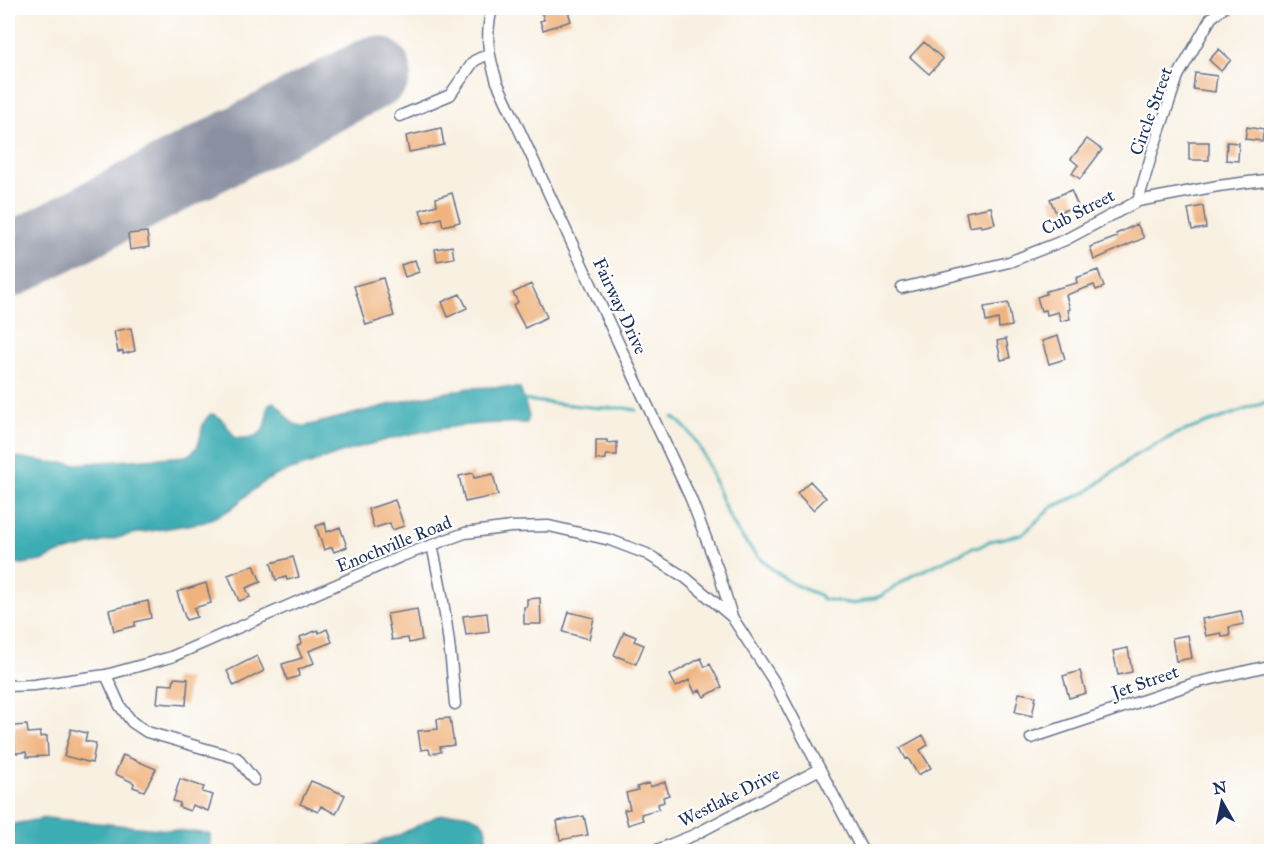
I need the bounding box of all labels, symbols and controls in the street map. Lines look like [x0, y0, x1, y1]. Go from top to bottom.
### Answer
street label: Circle Street [1125, 63, 1177, 158]
street label: Cub Street [1038, 184, 1119, 240]
street label: Fairway Drive [588, 254, 652, 358]
street label: Enochville Road [333, 511, 455, 577]
street label: Jet Street [1107, 660, 1182, 705]
street label: Westlake Drive [675, 762, 783, 832]
north arrow [1192, 772, 1252, 832]
text: N [1212, 777, 1228, 798]

